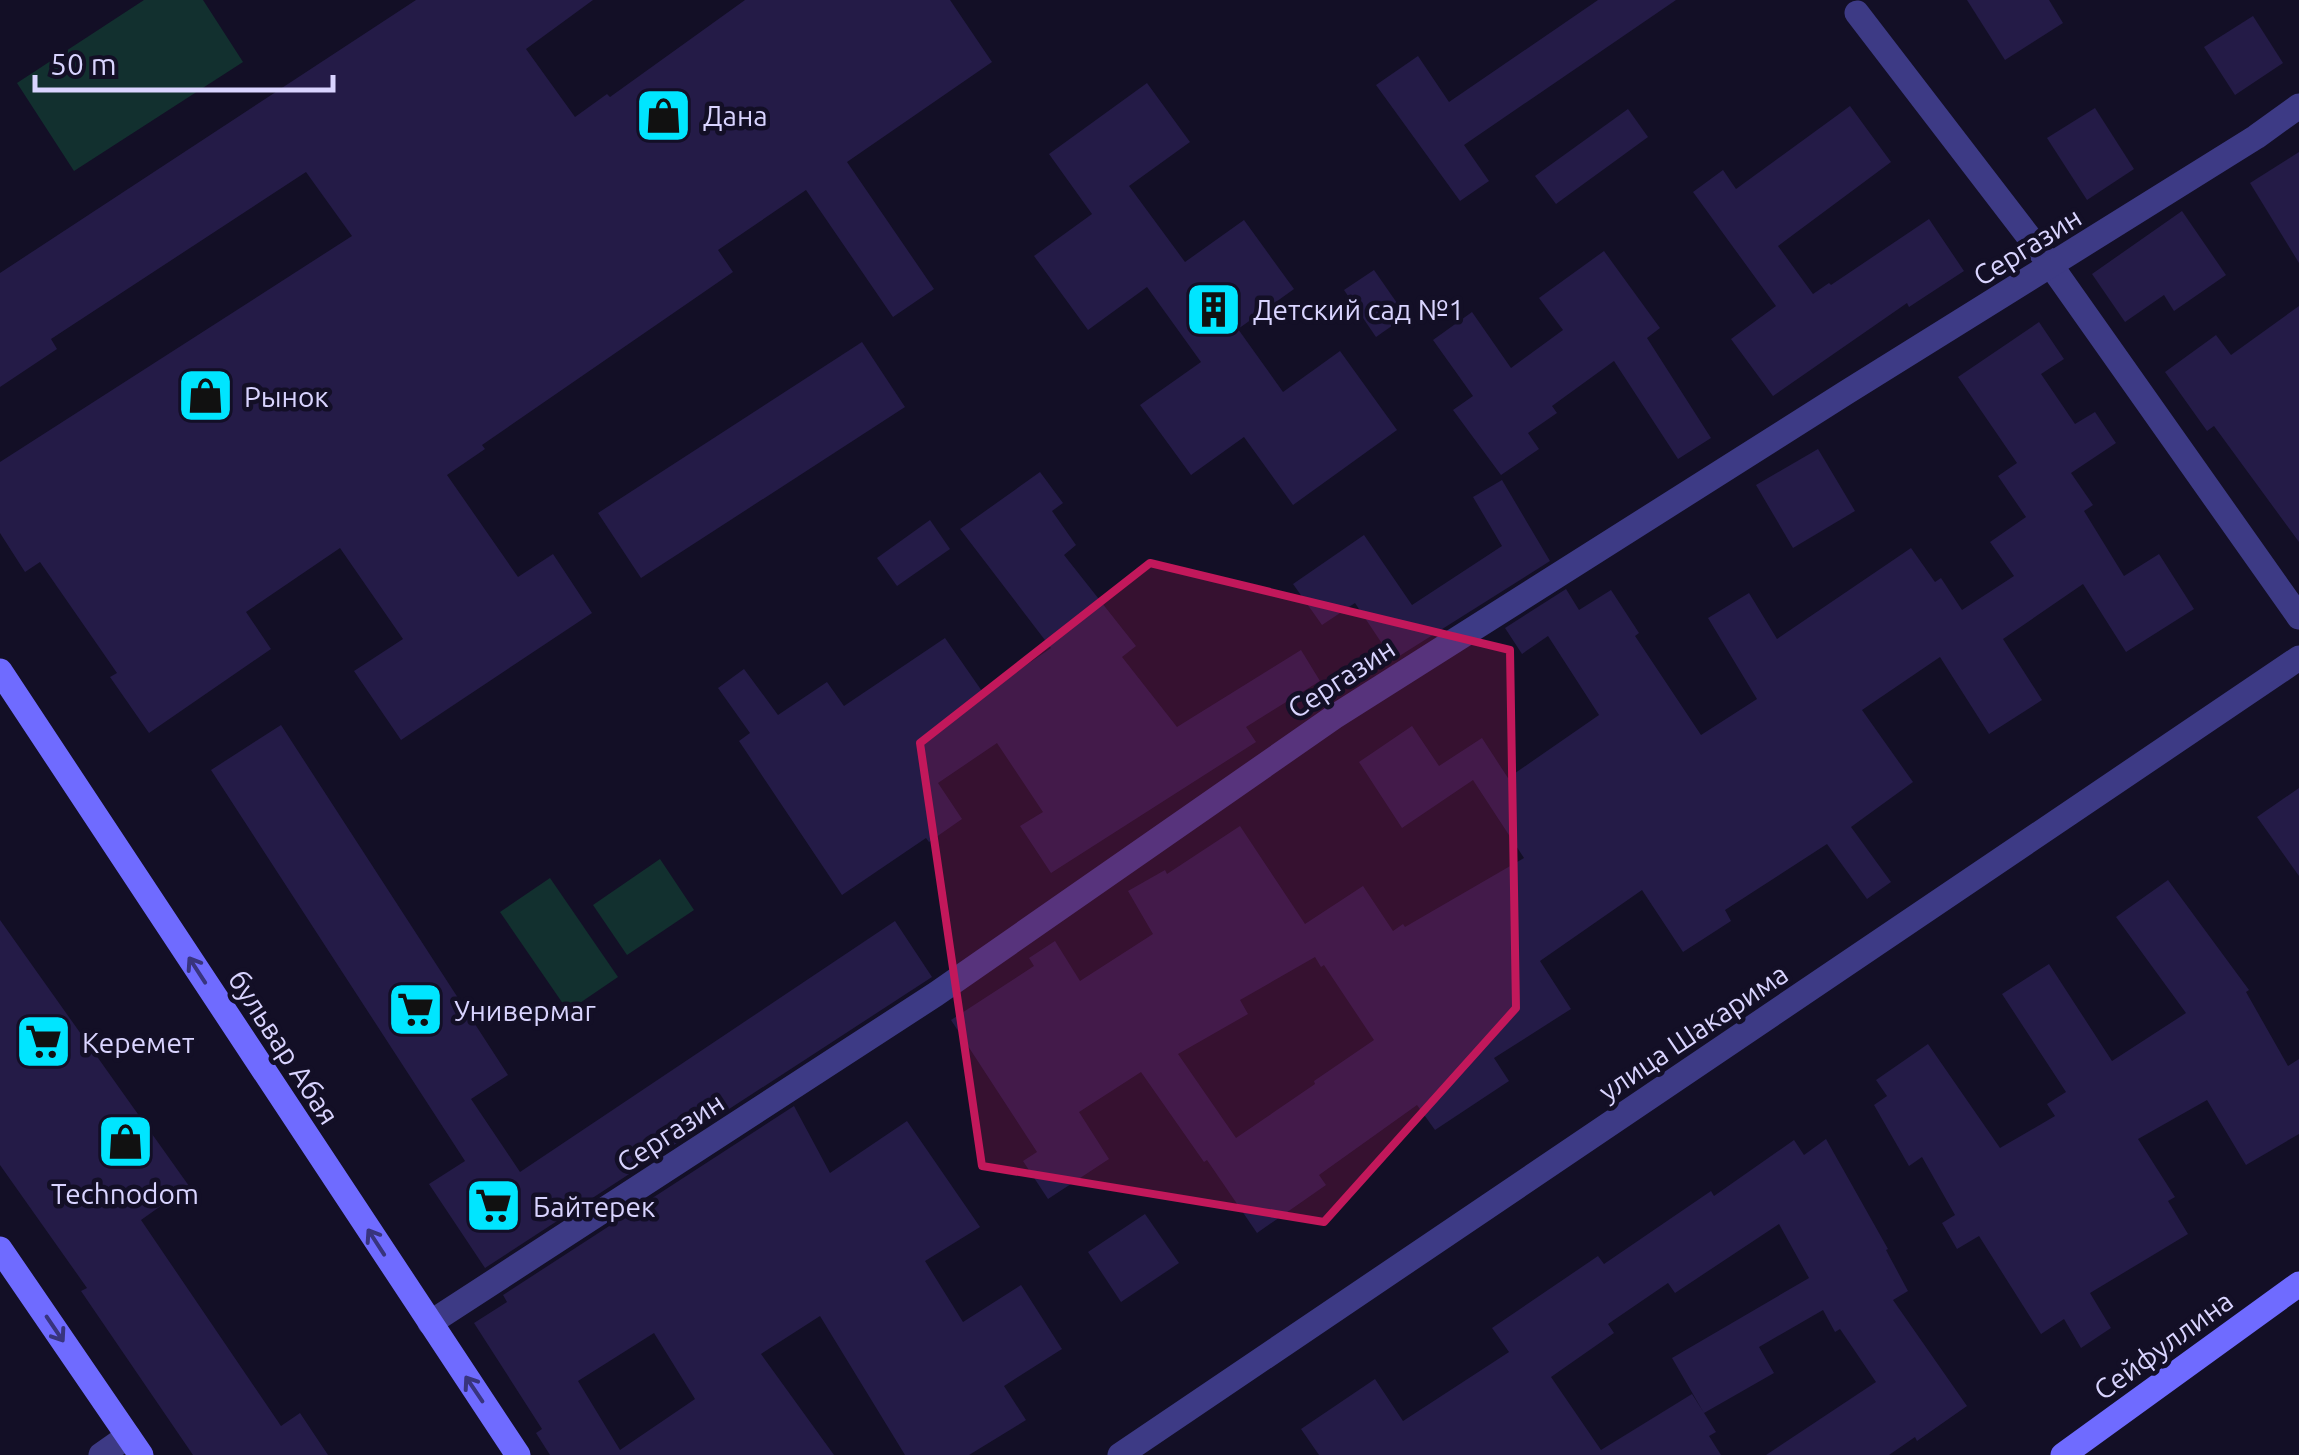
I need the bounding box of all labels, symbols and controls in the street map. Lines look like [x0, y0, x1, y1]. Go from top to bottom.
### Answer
scale bar [35, 30, 332, 92]
text: 50 m [50, 47, 117, 81]
shop icon: Дана [634, 85, 694, 145]
place label: Дана [703, 100, 768, 131]
street label: Сергазин [1967, 201, 2087, 291]
building icon: Детский сад №1 [1184, 279, 1244, 339]
place label: Детский сад №1 [1253, 294, 1464, 325]
shop icon: Рынок [175, 366, 235, 426]
place label: Рынок [244, 381, 329, 412]
street label: Сергазин [1282, 632, 1400, 724]
one-way arrow [187, 957, 208, 985]
street label: улица Шакарима [1593, 957, 1793, 1107]
street label: бульвар Абая [223, 964, 345, 1130]
supermarket icon: Универмаг [385, 980, 445, 1040]
place label: Универмаг [454, 995, 596, 1026]
supermarket icon: Керемет [13, 1012, 73, 1072]
place label: Керемет [82, 1027, 195, 1058]
street label: Сергазин [611, 1086, 729, 1178]
shop icon: Technodom [95, 1112, 155, 1172]
supermarket icon: Байтерек [464, 1176, 524, 1236]
place label: Technodom [51, 1178, 199, 1209]
place label: Байтерек [533, 1191, 655, 1222]
one-way arrow [366, 1228, 387, 1256]
street label: Сейфуллина [2088, 1284, 2238, 1406]
one-way arrow [44, 1315, 65, 1343]
one-way arrow [464, 1376, 484, 1403]

